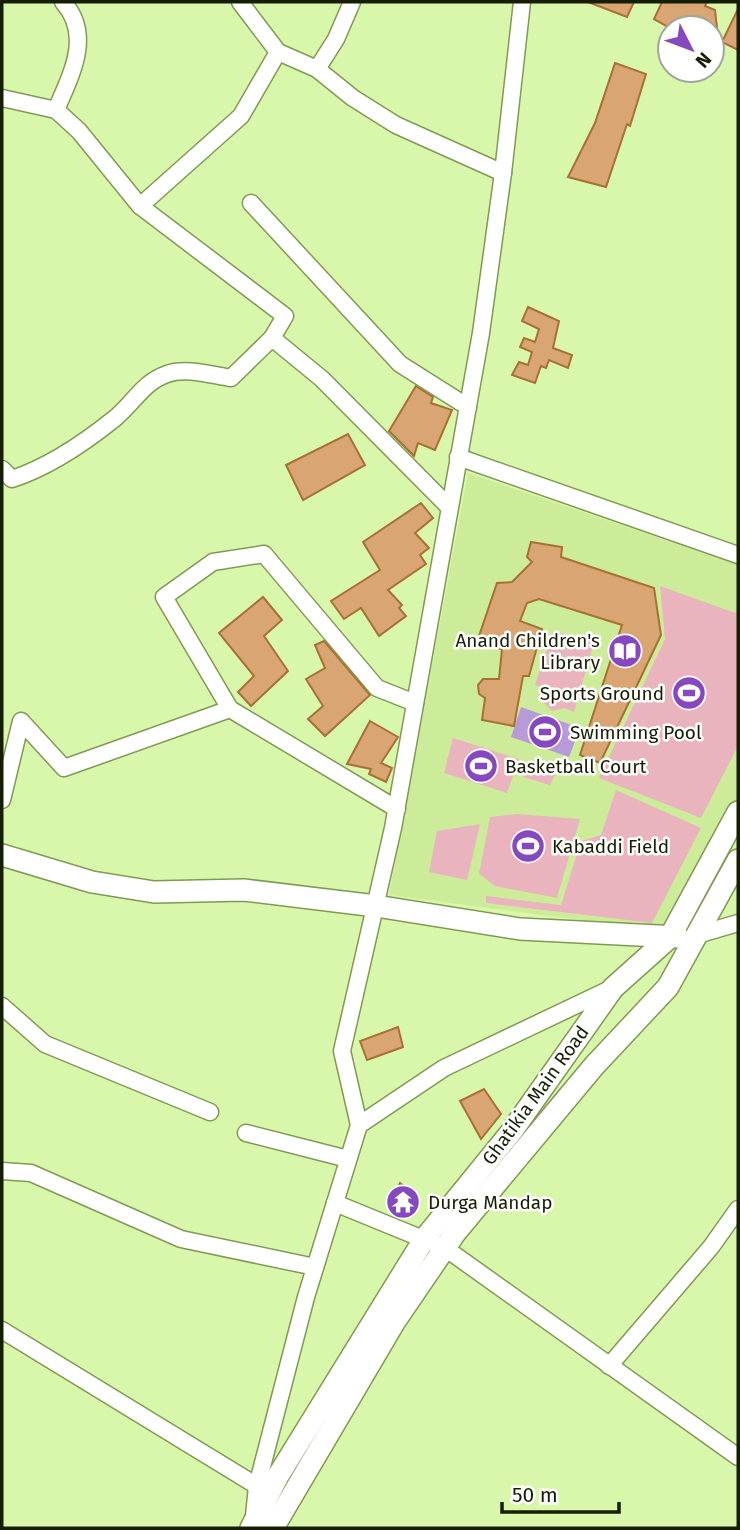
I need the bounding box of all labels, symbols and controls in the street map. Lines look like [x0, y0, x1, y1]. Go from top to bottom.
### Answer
north arrow [656, 14, 726, 84]
text: N [690, 48, 716, 72]
place label: Anand Children's Library [455, 629, 601, 674]
library icon: Anand Children's Library [606, 632, 644, 670]
sports icon: Sports Ground [670, 674, 708, 712]
place label: Sports Ground [540, 682, 664, 705]
sports icon: Swimming Pool [526, 713, 564, 751]
place label: Swimming Pool [570, 721, 702, 744]
sports icon: Basketball Court [462, 747, 500, 785]
place label: Basketball Court [505, 755, 647, 778]
sports icon: Kabaddi Field [509, 827, 547, 865]
place label: Kabaddi Field [552, 835, 669, 858]
street label: Ghatikia Main Road [477, 1021, 594, 1169]
temple icon: Durga Mandap [384, 1183, 422, 1221]
place label: Durga Mandap [428, 1191, 552, 1214]
scale bar [502, 1470, 619, 1514]
text: 50 m [512, 1482, 558, 1508]

